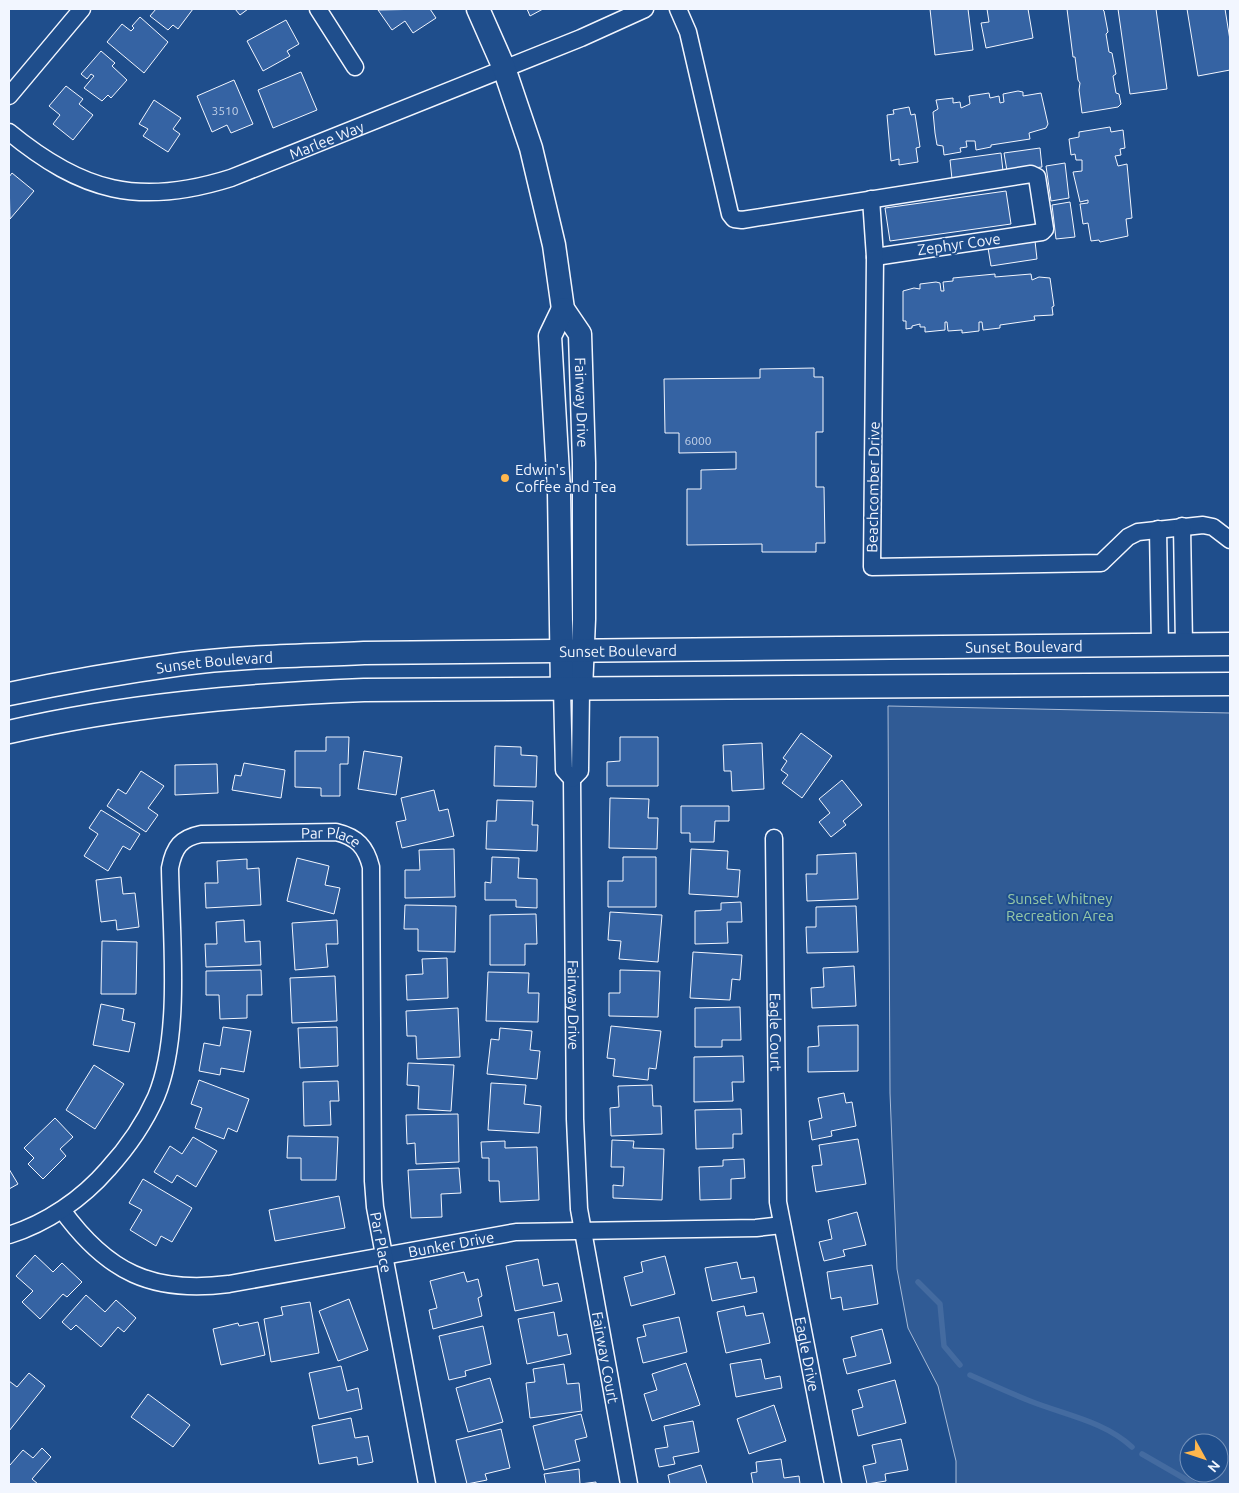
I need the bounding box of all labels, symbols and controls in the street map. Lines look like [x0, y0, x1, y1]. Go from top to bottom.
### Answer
house number: 3510 [211, 104, 239, 117]
street label: Marlee Way [287, 117, 366, 162]
street label: Zephyr Cove [916, 230, 1002, 258]
street label: Fairway Drive [572, 357, 592, 448]
street label: Beachcomber Drive [863, 421, 883, 553]
house number: 6000 [684, 434, 712, 447]
place label: Edwin's Coffee and Tea [515, 461, 616, 495]
marker: Edwin's Coffee and Tea [499, 472, 511, 484]
street label: Sunset Boulevard [965, 637, 1083, 655]
street label: Sunset Boulevard [559, 641, 677, 659]
street label: Sunset Boulevard [155, 648, 273, 676]
street label: Par Place [301, 824, 365, 850]
park label: Sunset Whitney Recreation Area [1006, 890, 1114, 924]
street label: Fairway Drive [565, 960, 583, 1050]
street label: Eagle Court [767, 993, 785, 1071]
street label: Par Place [368, 1210, 396, 1274]
street label: Bunker Drive [407, 1228, 495, 1260]
street label: Fairway Court [589, 1310, 623, 1405]
street label: Eagle Drive [792, 1315, 823, 1393]
north arrow [1179, 1433, 1229, 1483]
text: N [1204, 1457, 1223, 1476]

